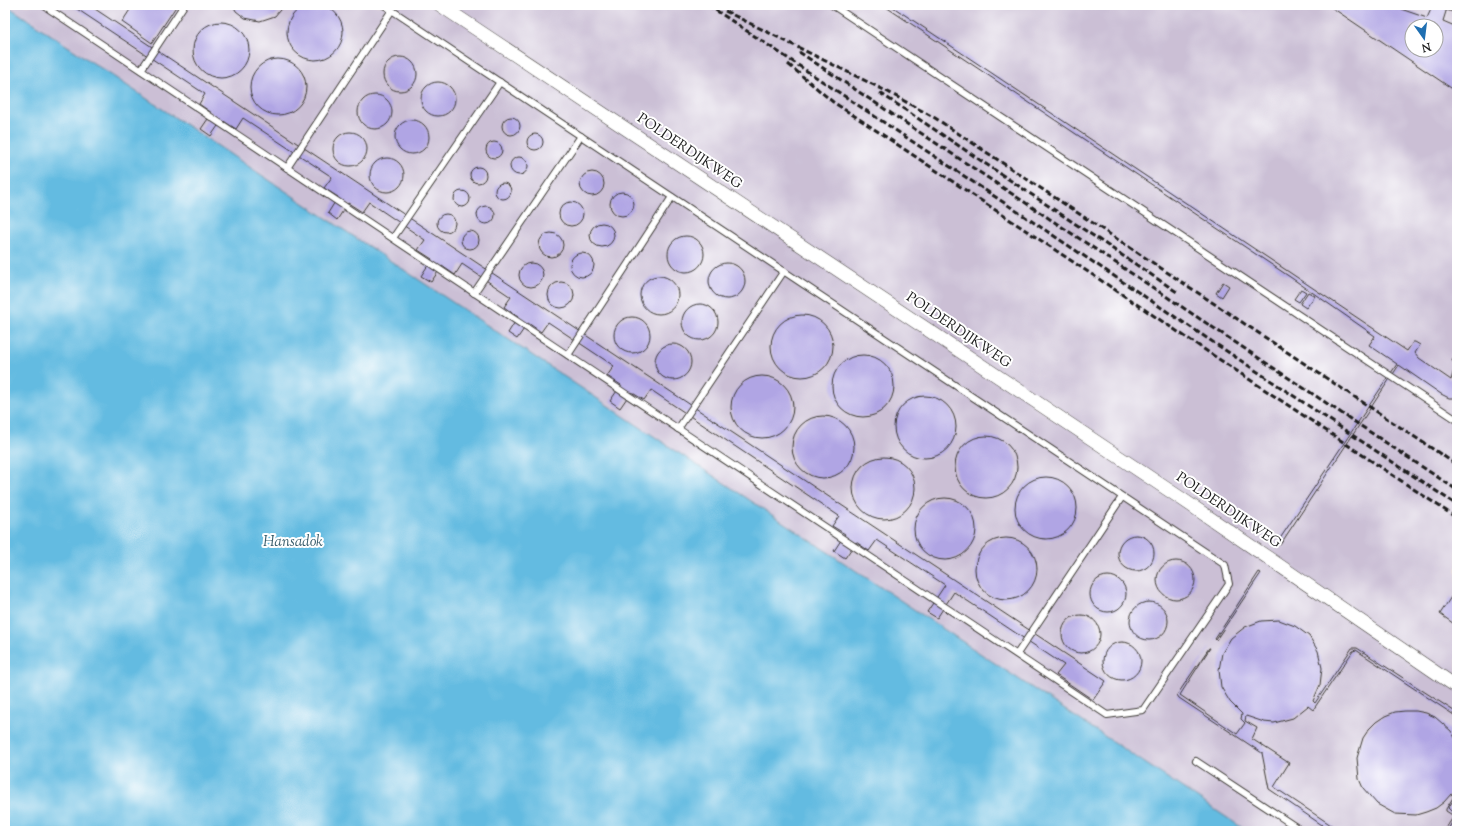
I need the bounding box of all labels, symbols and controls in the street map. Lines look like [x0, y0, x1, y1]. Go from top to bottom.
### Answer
north arrow [1404, 18, 1444, 58]
text: N [1420, 38, 1433, 56]
street label: POLDERDIJKWEG [632, 109, 746, 195]
street label: POLDERDIJKWEG [901, 288, 1015, 374]
street label: POLDERDIJKWEG [1171, 468, 1285, 554]
water label: Hansadok [263, 532, 323, 553]

